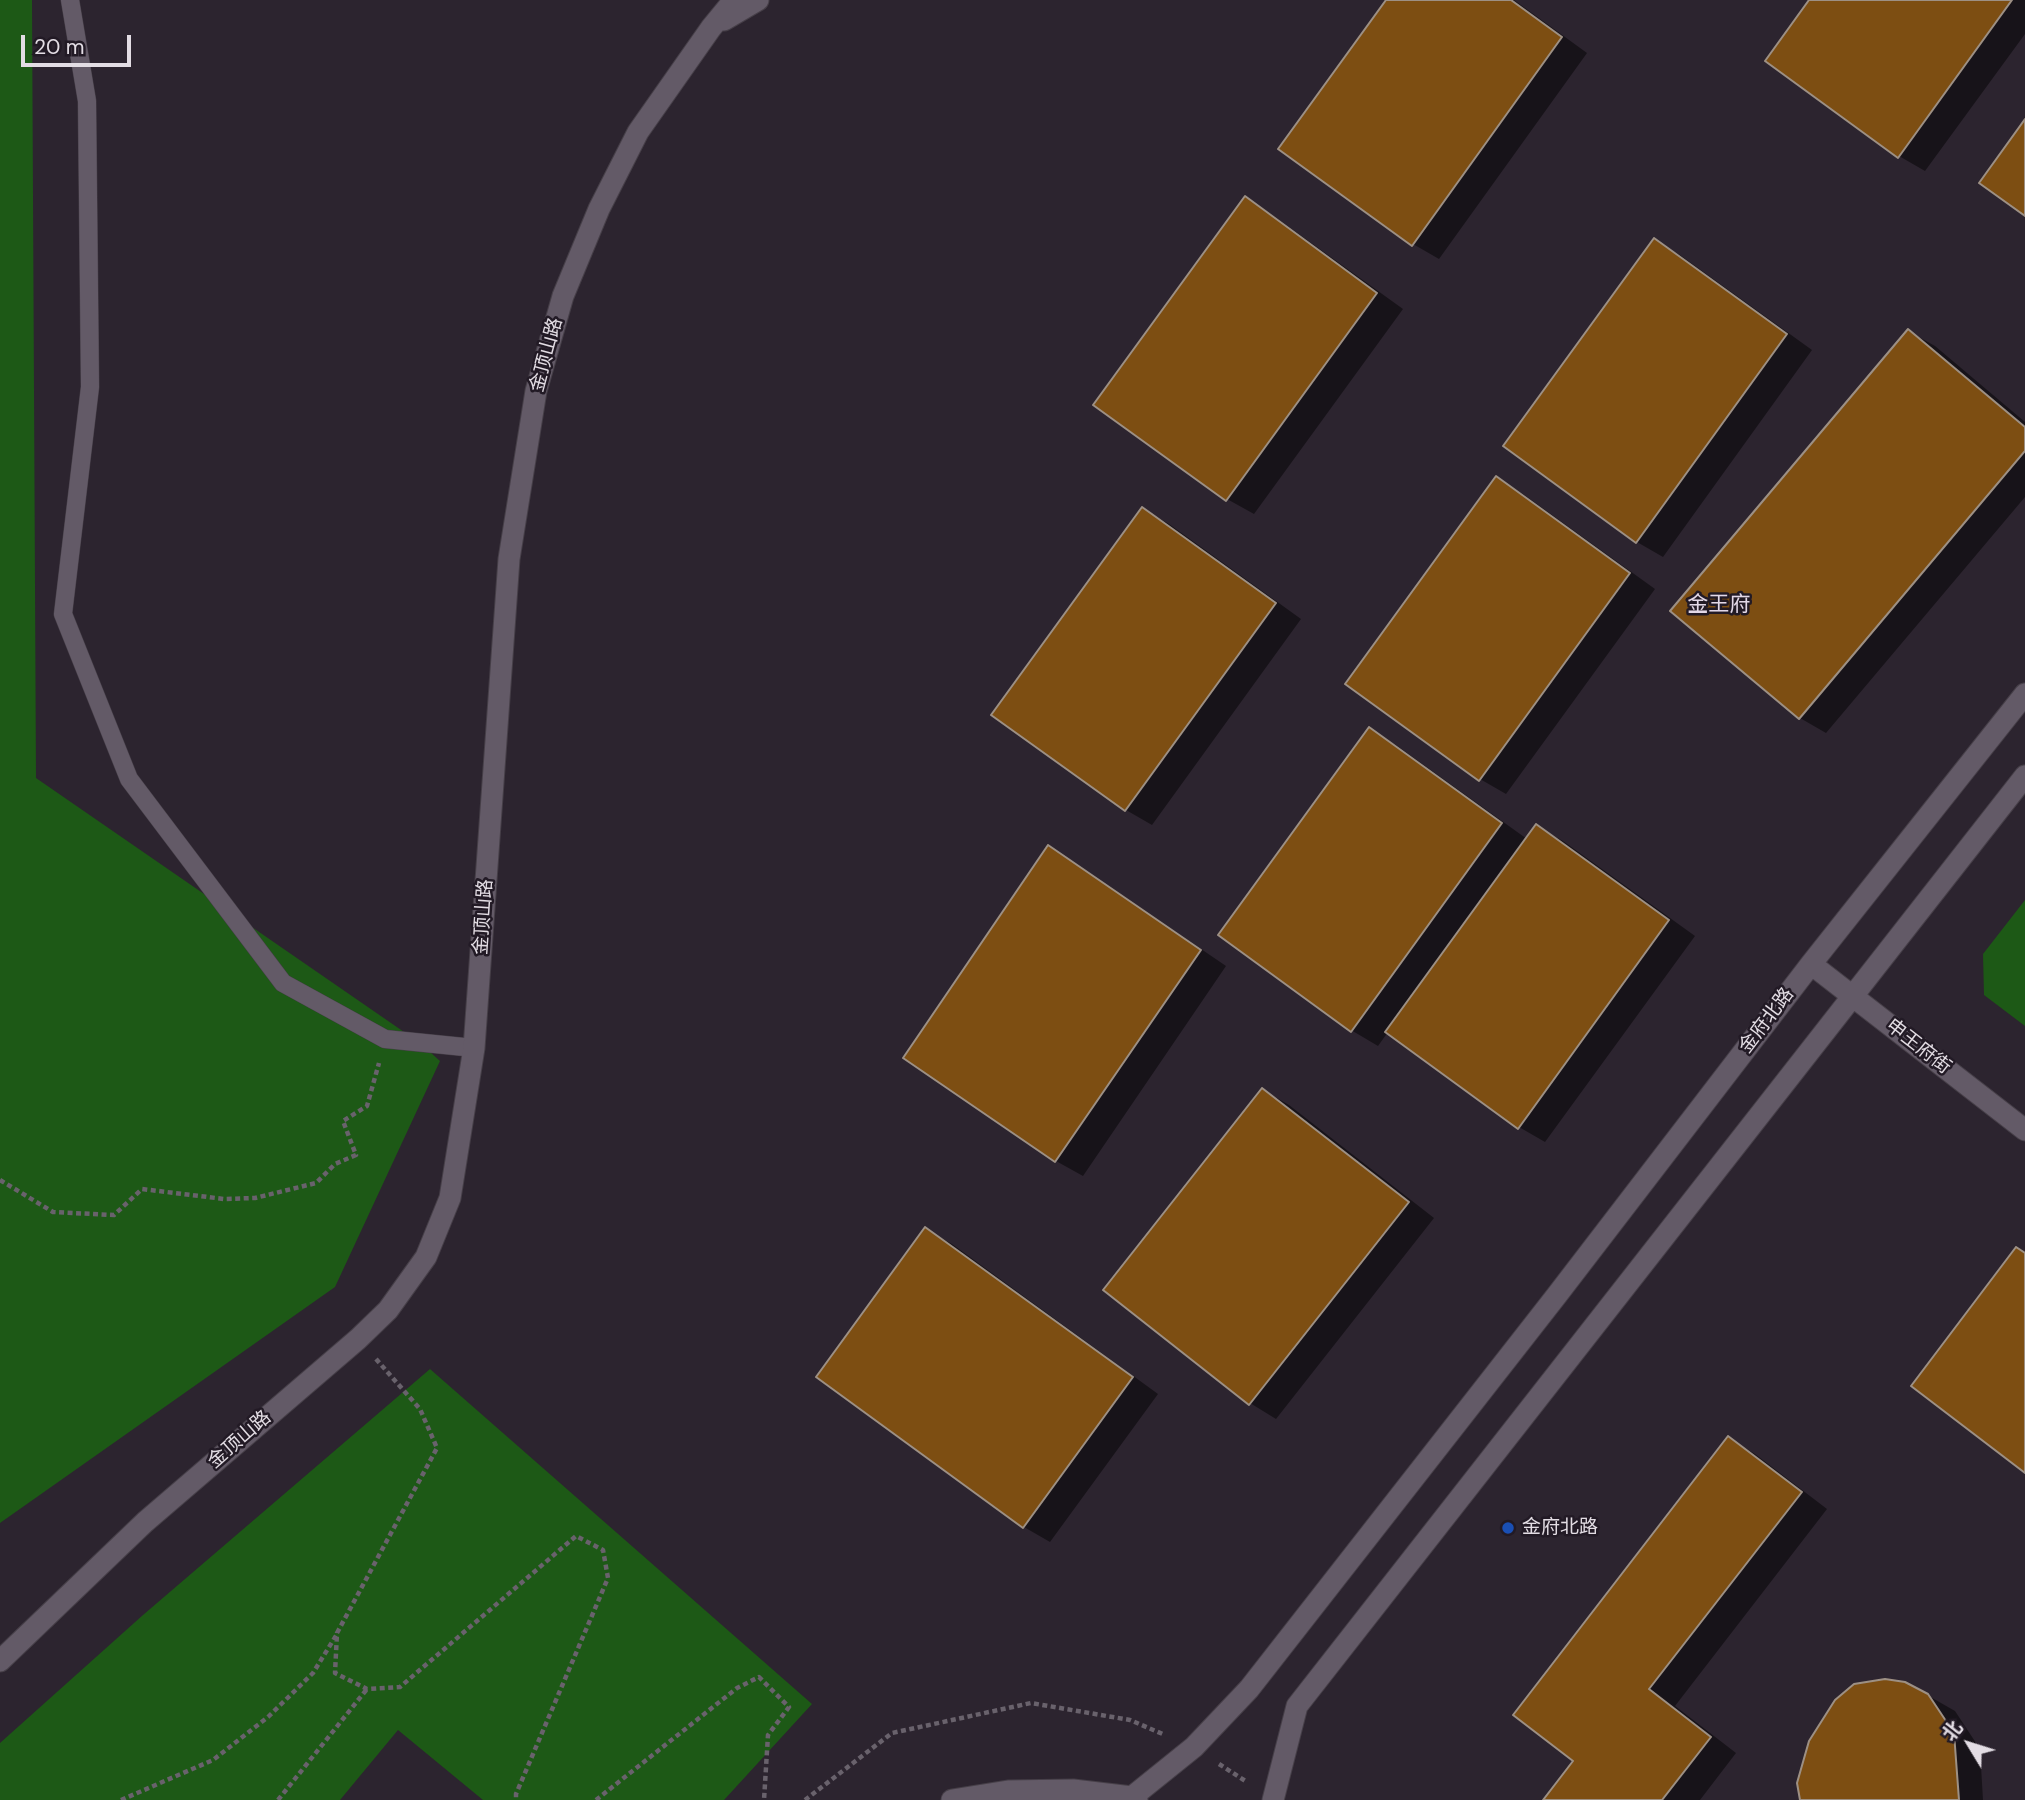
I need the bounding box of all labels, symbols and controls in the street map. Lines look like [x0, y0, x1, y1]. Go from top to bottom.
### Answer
scale bar [24, 21, 135, 65]
text: 20 m [34, 33, 85, 61]
street label: 金顶山路 [526, 315, 568, 395]
district label: 金王府 [1688, 592, 1750, 618]
street label: 金顶山路 [470, 878, 498, 956]
street label: 金府北路 [1735, 984, 1799, 1058]
street label: 申王府街 [1881, 1015, 1955, 1079]
street label: 金顶山路 [204, 1406, 276, 1474]
place label: 金府北路 [1522, 1517, 1598, 1539]
marker: 金府北路 [1500, 1520, 1516, 1536]
north arrow [1934, 1709, 2004, 1779]
text: 北 [1936, 1716, 1968, 1746]

